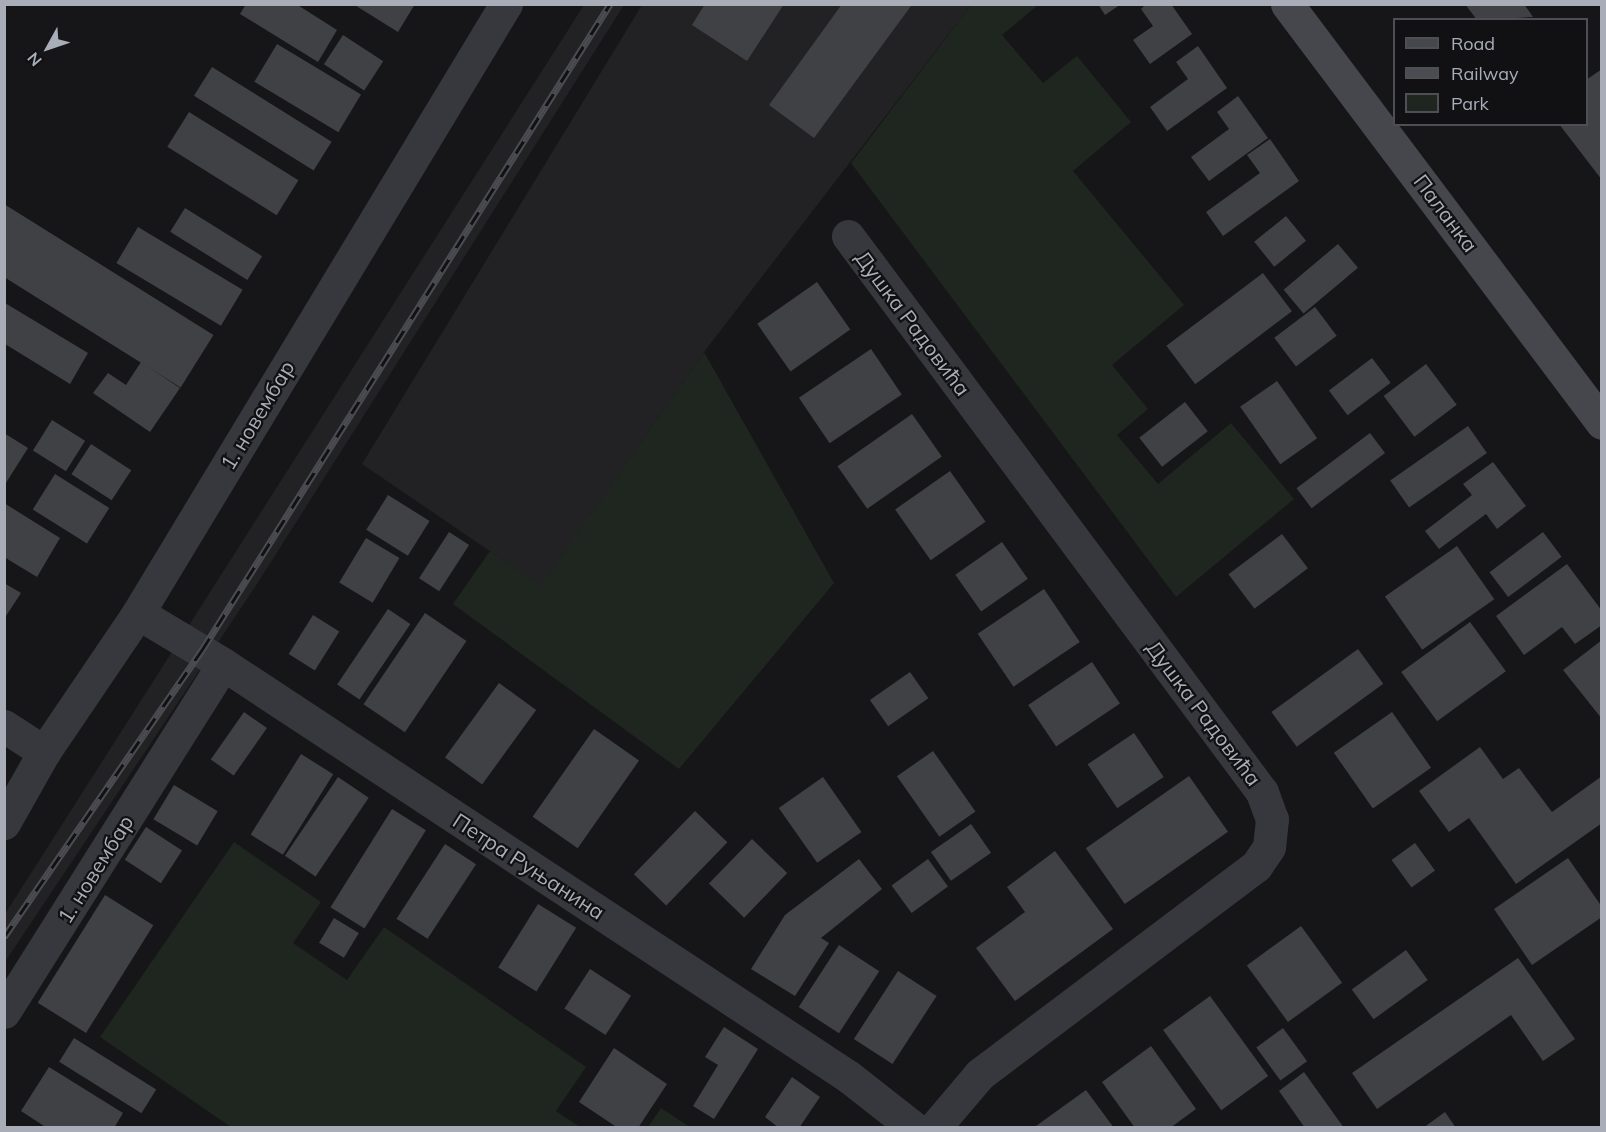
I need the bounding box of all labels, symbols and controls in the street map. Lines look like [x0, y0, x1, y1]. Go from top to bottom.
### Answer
north arrow [18, 18, 78, 78]
legend [1393, 18, 1588, 126]
text: Road [1451, 32, 1495, 55]
text: N [23, 49, 46, 71]
text: Railway [1451, 62, 1519, 85]
text: Park [1451, 92, 1489, 115]
street label: Паланка [1409, 169, 1483, 257]
street label: Душка Радовића [850, 245, 976, 401]
street label: 1. новембар [215, 356, 299, 474]
street label: Душка Радовића [1141, 635, 1267, 791]
street label: Петра Руњанина [448, 808, 610, 924]
street label: 1. новембар [52, 810, 138, 928]

